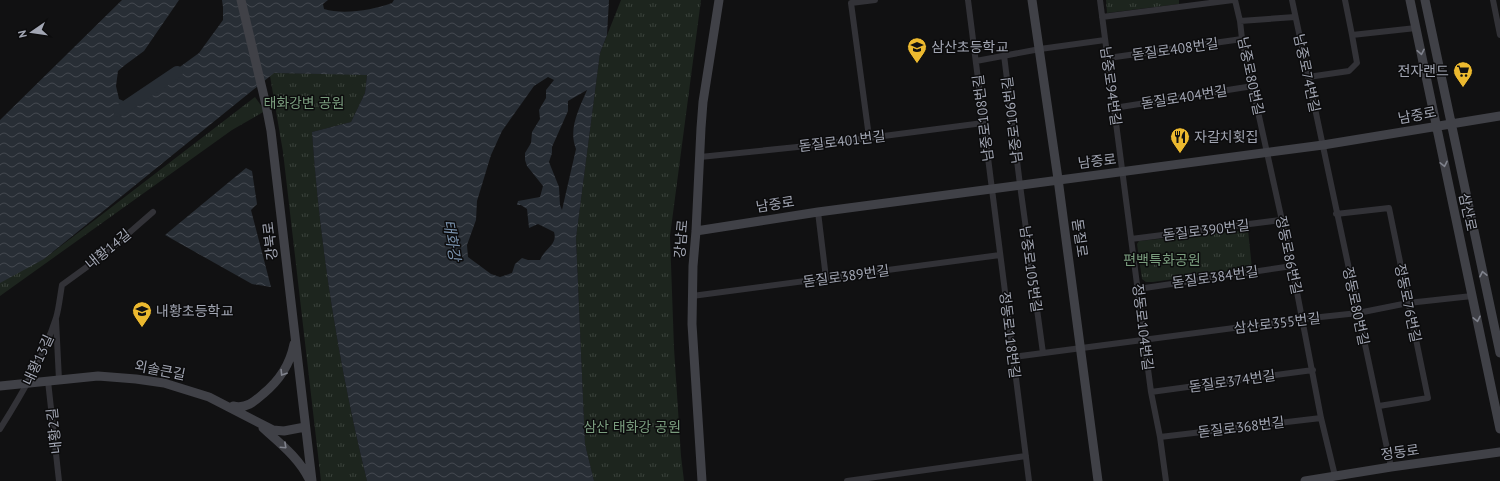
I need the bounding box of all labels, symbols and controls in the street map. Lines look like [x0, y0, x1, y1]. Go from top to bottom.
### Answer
north arrow [12, 12, 52, 52]
text: N [15, 29, 30, 39]
street label: 남중로74번길 [1290, 32, 1324, 114]
street label: 돋질로408번길 [1131, 34, 1219, 64]
street label: 남중로80번길 [1234, 35, 1268, 117]
school or university icon: 삼산초등학교 [906, 36, 928, 64]
place label: 삼산초등학교 [931, 38, 1008, 56]
street label: 남중로94번길 [1097, 45, 1125, 127]
one-way arrow [1416, 49, 1425, 55]
supermarket icon: 전자랜드 [1452, 60, 1474, 88]
place label: 전자랜드 [1397, 62, 1449, 80]
street label: 남중로108번길 [969, 74, 997, 162]
street label: 남중로106번길 [998, 76, 1026, 164]
street label: 돋질로404번길 [1139, 81, 1229, 113]
park label: 태화강변 공원 [263, 94, 345, 112]
street label: 남중로 [1396, 102, 1438, 128]
restaurant icon: 자갈치횟집 [1169, 126, 1191, 154]
street label: 돋질로401번길 [798, 127, 886, 155]
place label: 자갈치횟집 [1194, 128, 1258, 146]
street label: 남중로 [1077, 150, 1117, 172]
one-way arrow [1440, 161, 1448, 167]
street label: 삼산로 [1455, 191, 1481, 233]
street label: 남중로 [755, 192, 796, 216]
street label: 정동로86번길 [1272, 214, 1306, 296]
street label: 돋질로390번길 [1162, 216, 1250, 244]
water label: 태화강 [439, 218, 465, 264]
street label: 돋질로 [1068, 218, 1092, 259]
street label: 강남로 [670, 219, 692, 259]
street label: 강북로 [259, 221, 281, 261]
street label: 내황14길 [81, 225, 135, 273]
street label: 남중로105번길 [1016, 225, 1046, 313]
park label: 편백특화공원 [1123, 251, 1201, 269]
street label: 돋질로389번길 [802, 261, 890, 291]
street label: 돋질로384번길 [1171, 262, 1259, 292]
street label: 정동로76번길 [1391, 262, 1425, 344]
street label: 정동로80번길 [1339, 265, 1373, 347]
one-way arrow [1480, 271, 1488, 277]
street label: 정동로104번길 [1129, 283, 1157, 371]
street label: 정동로118번길 [996, 291, 1024, 379]
school or university icon: 내황초등학교 [131, 300, 153, 328]
place label: 내황초등학교 [156, 302, 233, 320]
street label: 삼산로355번길 [1233, 309, 1321, 337]
one-way arrow [1472, 316, 1480, 322]
street label: 내황13길 [18, 332, 58, 388]
street label: 외솔큰길 [133, 356, 187, 384]
street label: 돋질로374번길 [1188, 366, 1276, 396]
one-way arrow [280, 369, 287, 376]
street label: 내황2길 [43, 407, 65, 455]
street label: 돋질로368번길 [1197, 413, 1285, 441]
park label: 삼산 태화강 공원 [583, 418, 681, 436]
street label: 정동로 [1380, 440, 1421, 464]
one-way arrow [279, 442, 287, 449]

